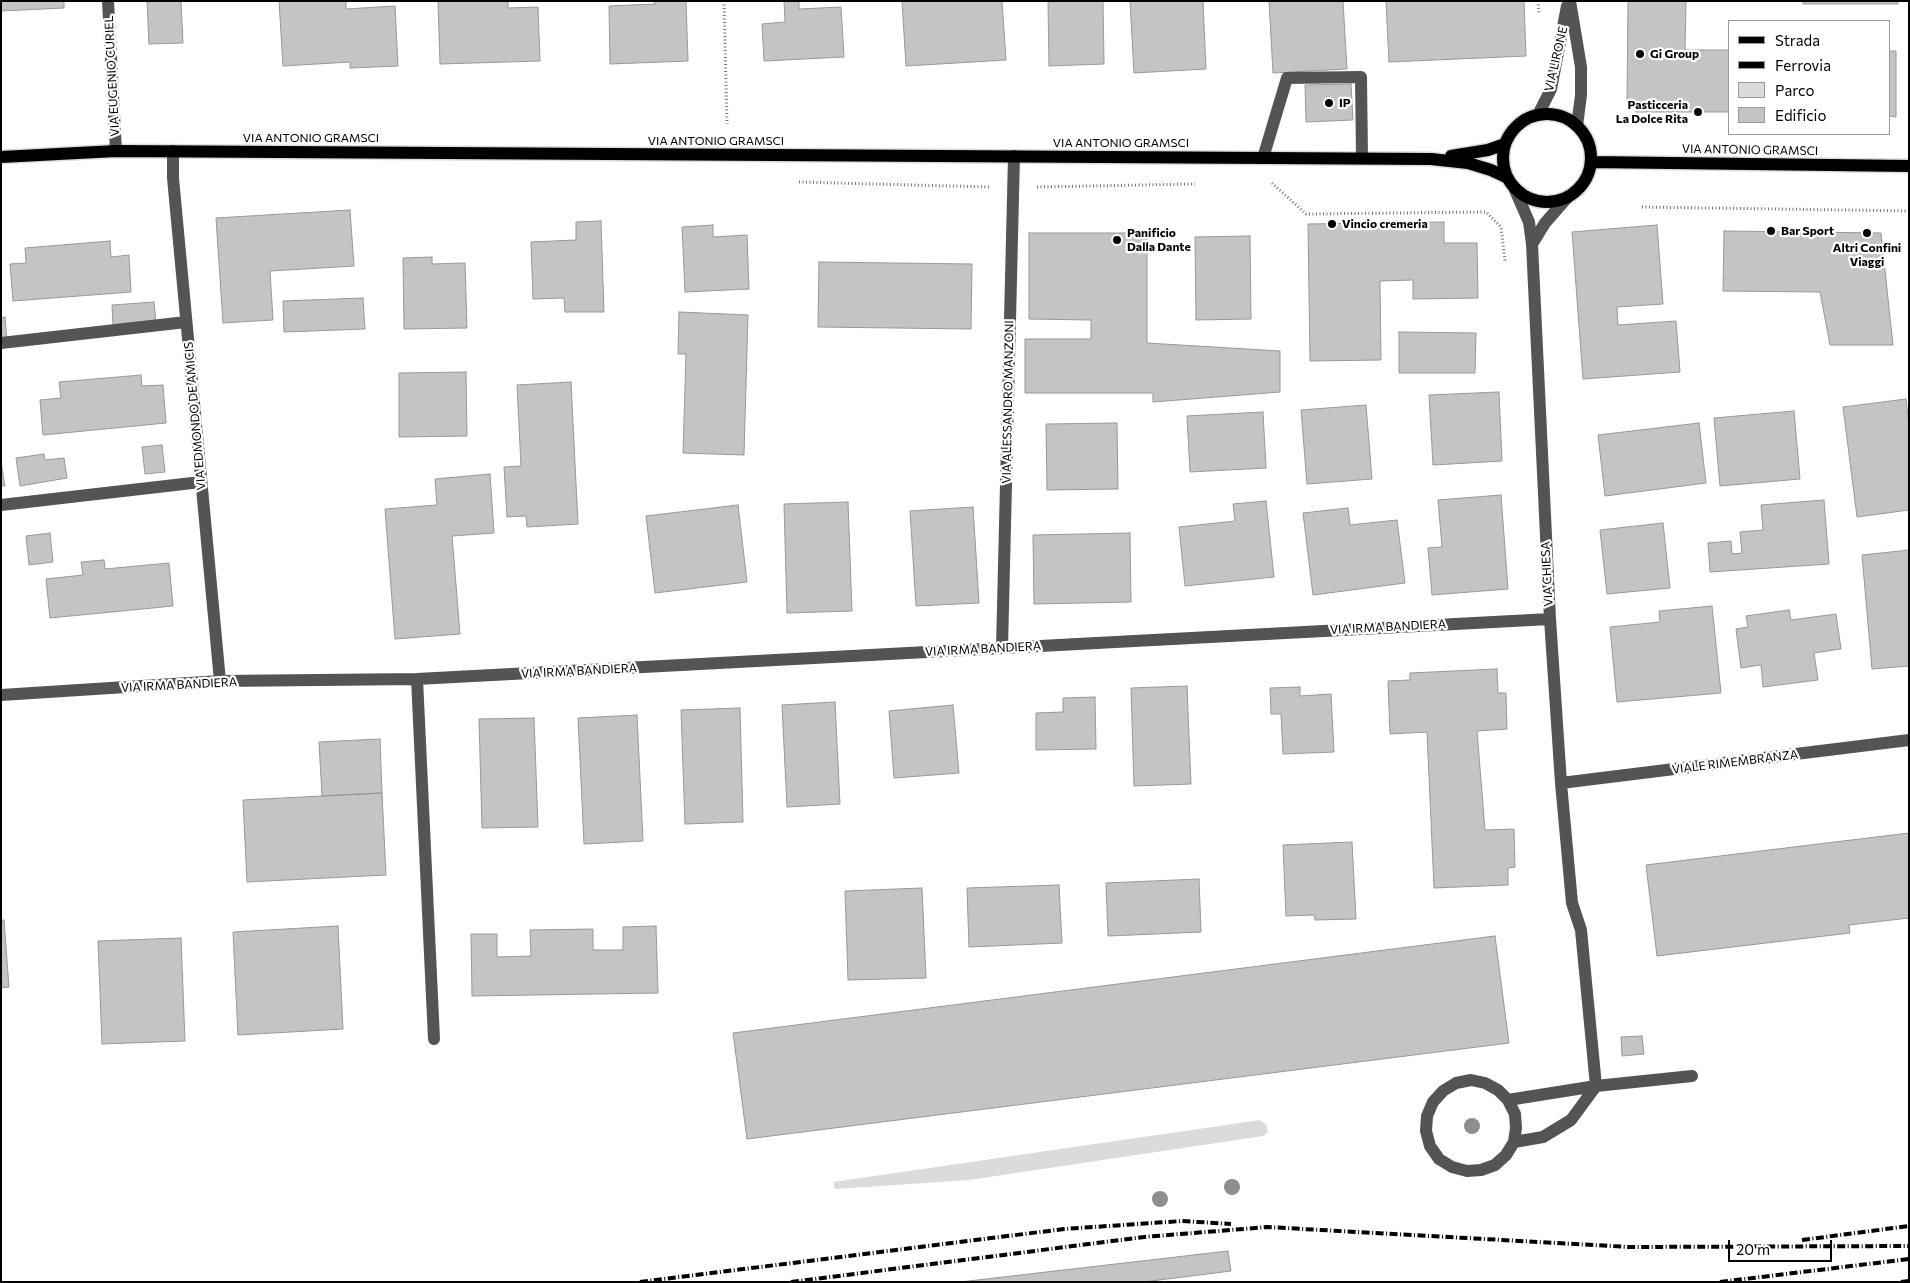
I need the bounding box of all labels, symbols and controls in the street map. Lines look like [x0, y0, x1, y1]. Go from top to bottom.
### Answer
street label: VIA EUGENIO CURIEL [102, 15, 122, 137]
legend [1728, 20, 1890, 135]
street label: VIA LIRONE [1542, 25, 1570, 93]
text: Strada [1775, 31, 1820, 49]
place label: Gi Group [1650, 47, 1699, 61]
marker: Gi Group [1634, 48, 1646, 60]
text: Ferrovia [1775, 56, 1831, 74]
text: Parco [1775, 81, 1814, 99]
place label: IP [1339, 96, 1351, 110]
marker: IP [1323, 97, 1335, 109]
place label: Pasticceria La Dolce Rita [1616, 98, 1688, 126]
marker: Pasticceria La Dolce Rita [1692, 106, 1704, 118]
text: Edificio [1775, 106, 1826, 124]
street label: VIA ANTONIO GRAMSCI [243, 131, 379, 145]
street label: VIA ANTONIO GRAMSCI [648, 134, 784, 148]
street label: VIA ANTONIO GRAMSCI [1053, 136, 1189, 150]
street label: VIA ANTONIO GRAMSCI [1682, 142, 1818, 158]
place label: Vincio cremeria [1342, 217, 1428, 231]
marker: Vincio cremeria [1326, 218, 1338, 230]
place label: Bar Sport [1781, 224, 1834, 238]
marker: Bar Sport [1765, 225, 1777, 237]
place label: Panificio Dalla Dante [1127, 226, 1191, 254]
marker: Altri Confini Viaggi [1861, 227, 1873, 239]
marker: Panificio Dalla Dante [1111, 234, 1123, 246]
place label: Altri Confini Viaggi [1833, 241, 1901, 269]
street label: VIA ALESSANDRO MANZONI [999, 320, 1017, 484]
street label: VIA EDMONDO DE AMICIS [181, 341, 209, 491]
street label: VIA CHIESA [1538, 541, 1556, 607]
street label: VIA IRMA BANDIERA [1330, 617, 1446, 637]
street label: VIA IRMA BANDIERA [925, 639, 1041, 659]
street label: VIA IRMA BANDIERA [521, 661, 637, 681]
street label: VIA IRMA BANDIERA [121, 675, 237, 695]
street label: VIALE RIMEMBRANZA [1671, 747, 1799, 777]
scale bar [1730, 1230, 1834, 1262]
text: 20 m [1736, 1240, 1770, 1258]

